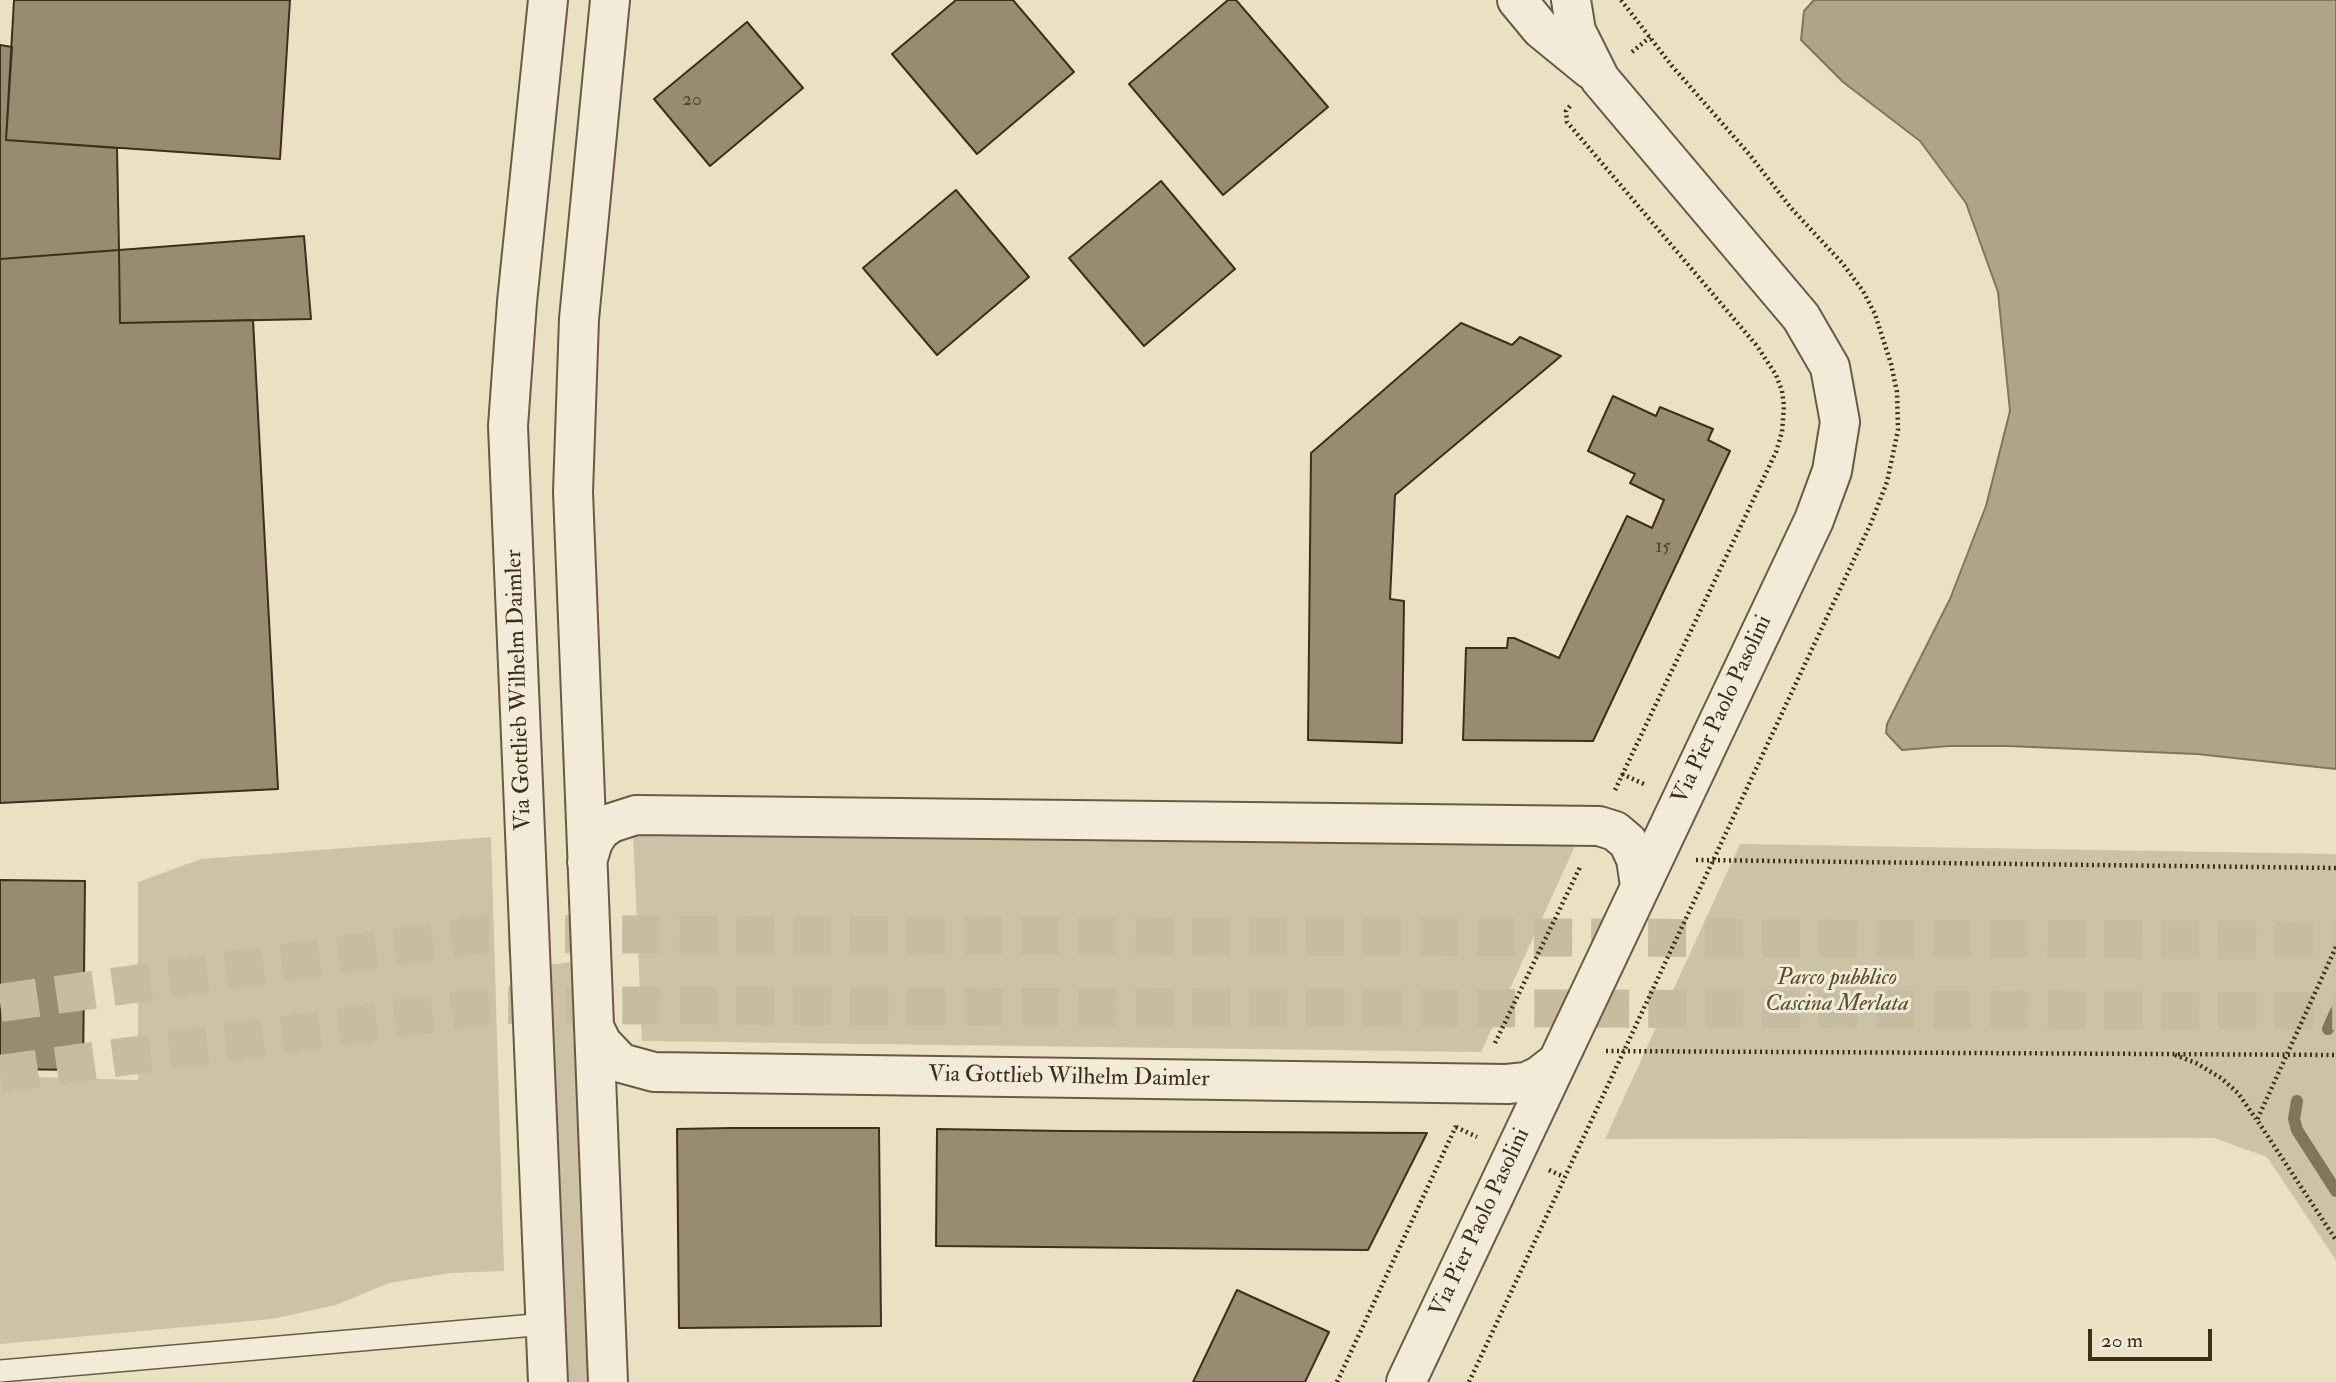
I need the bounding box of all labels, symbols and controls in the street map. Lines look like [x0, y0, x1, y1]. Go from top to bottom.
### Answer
house number: 20 [682, 90, 702, 112]
house number: 15 [1655, 537, 1671, 559]
street label: Via Gottlieb Wilhelm Daimler [501, 549, 539, 831]
street label: Via Pier Paolo Pasolini [1667, 611, 1779, 809]
park label: Parco pubblico Cascina Merlata [1765, 965, 1909, 1019]
street label: Via Gottlieb Wilhelm Daimler [928, 1062, 1210, 1094]
street label: Via Pier Paolo Pasolini [1425, 1124, 1537, 1322]
scale bar [2091, 1316, 2215, 1360]
text: 20 m [2101, 1327, 2143, 1354]

